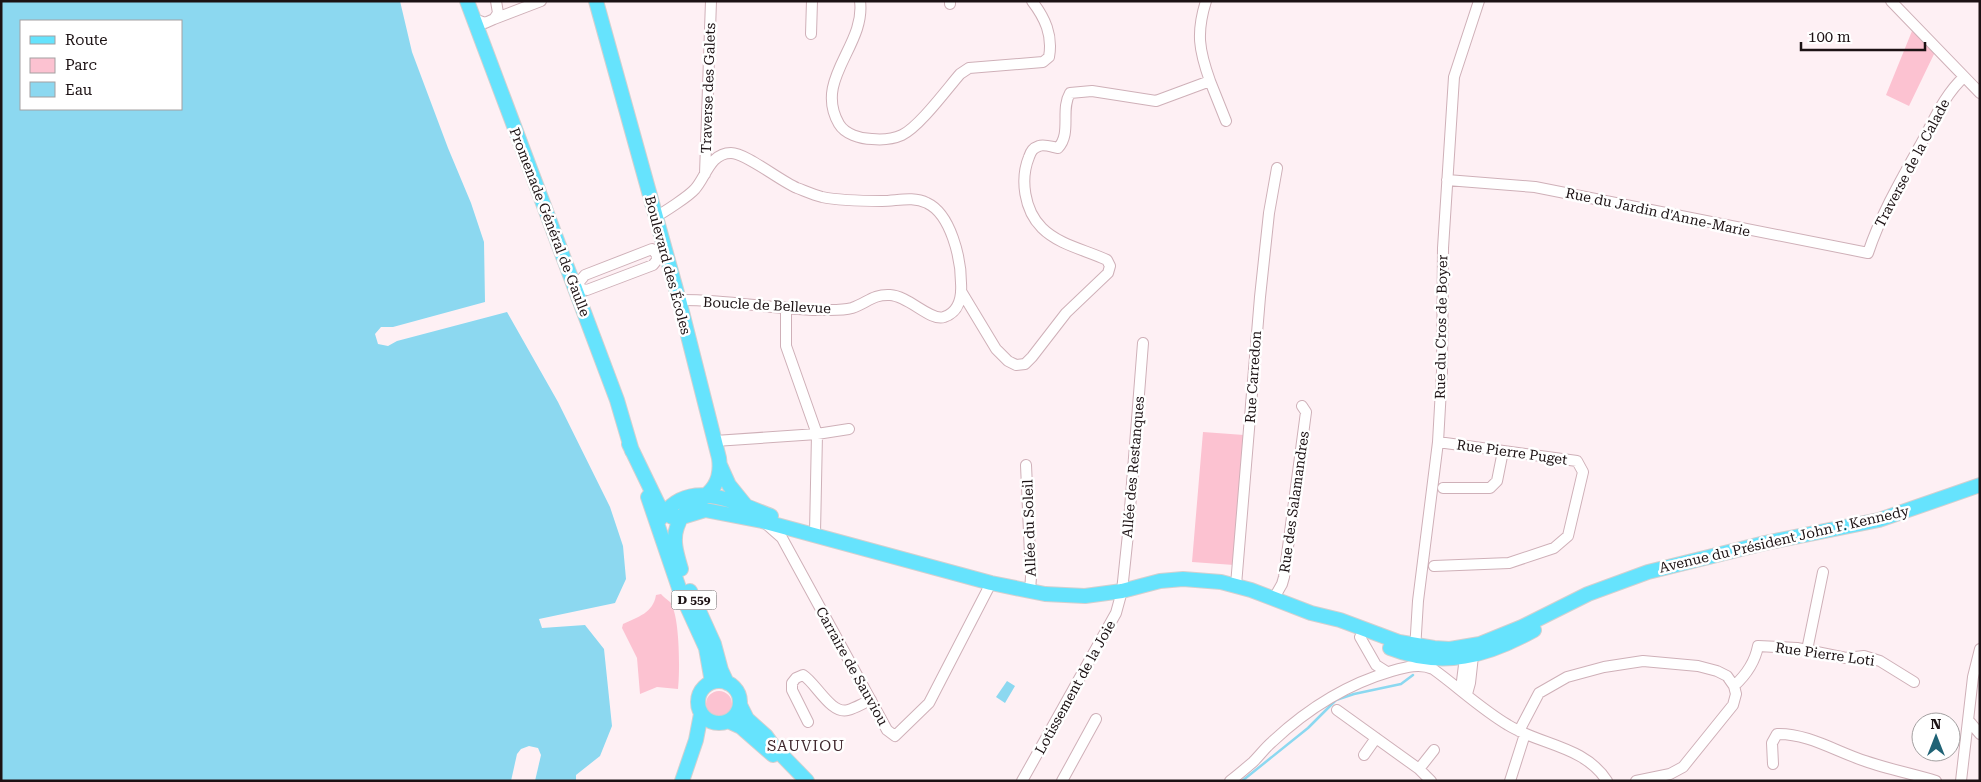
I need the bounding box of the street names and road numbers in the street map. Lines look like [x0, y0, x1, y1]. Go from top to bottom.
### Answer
street label: Traverse des Galets [698, 22, 718, 154]
street label: Traverse de la Calade [1871, 96, 1953, 230]
street label: Promenade Général de Gaulle [507, 125, 594, 319]
street label: Rue du Jardin d'Anne-Marie [1564, 185, 1752, 239]
street label: Boulevard des Écoles [642, 194, 694, 337]
street label: Rue du Cros de Boyer [1432, 254, 1450, 399]
street label: Boucle de Bellevue [703, 294, 832, 316]
street label: Rue Carredon [1242, 330, 1264, 424]
street label: Allée des Restanques [1119, 395, 1147, 538]
street label: Rue des Salamandres [1276, 430, 1312, 574]
street label: Rue Pierre Puget [1456, 436, 1568, 468]
street label: Allée du Soleil [1019, 478, 1039, 577]
street label: Avenue du Président John F. Kennedy [1658, 502, 1911, 576]
road number: D 559 [672, 590, 716, 610]
street label: Carraire de Sauviou [813, 604, 891, 728]
street label: Lotissement de la Joie [1032, 617, 1119, 757]
street label: Rue Pierre Loti [1774, 639, 1876, 669]

